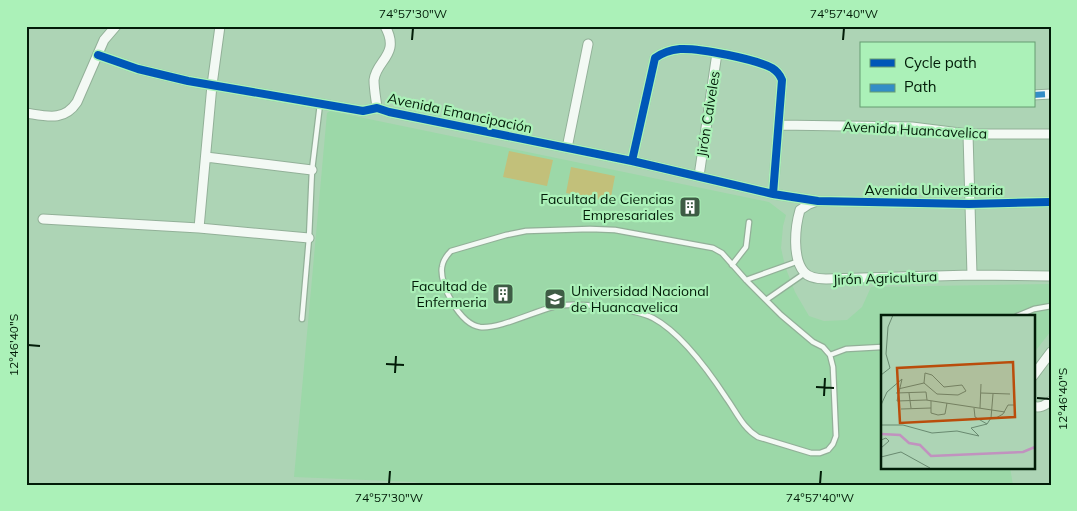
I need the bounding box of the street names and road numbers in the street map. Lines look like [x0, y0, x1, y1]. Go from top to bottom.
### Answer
street label: Jirón Calveles [692, 70, 724, 158]
street label: Avenida Emancipación [386, 89, 534, 137]
street label: Avenida Huancavelica [842, 117, 988, 143]
street label: Avenida Universitaria [865, 181, 1003, 199]
street label: Jirón Agricultura [832, 267, 938, 289]

